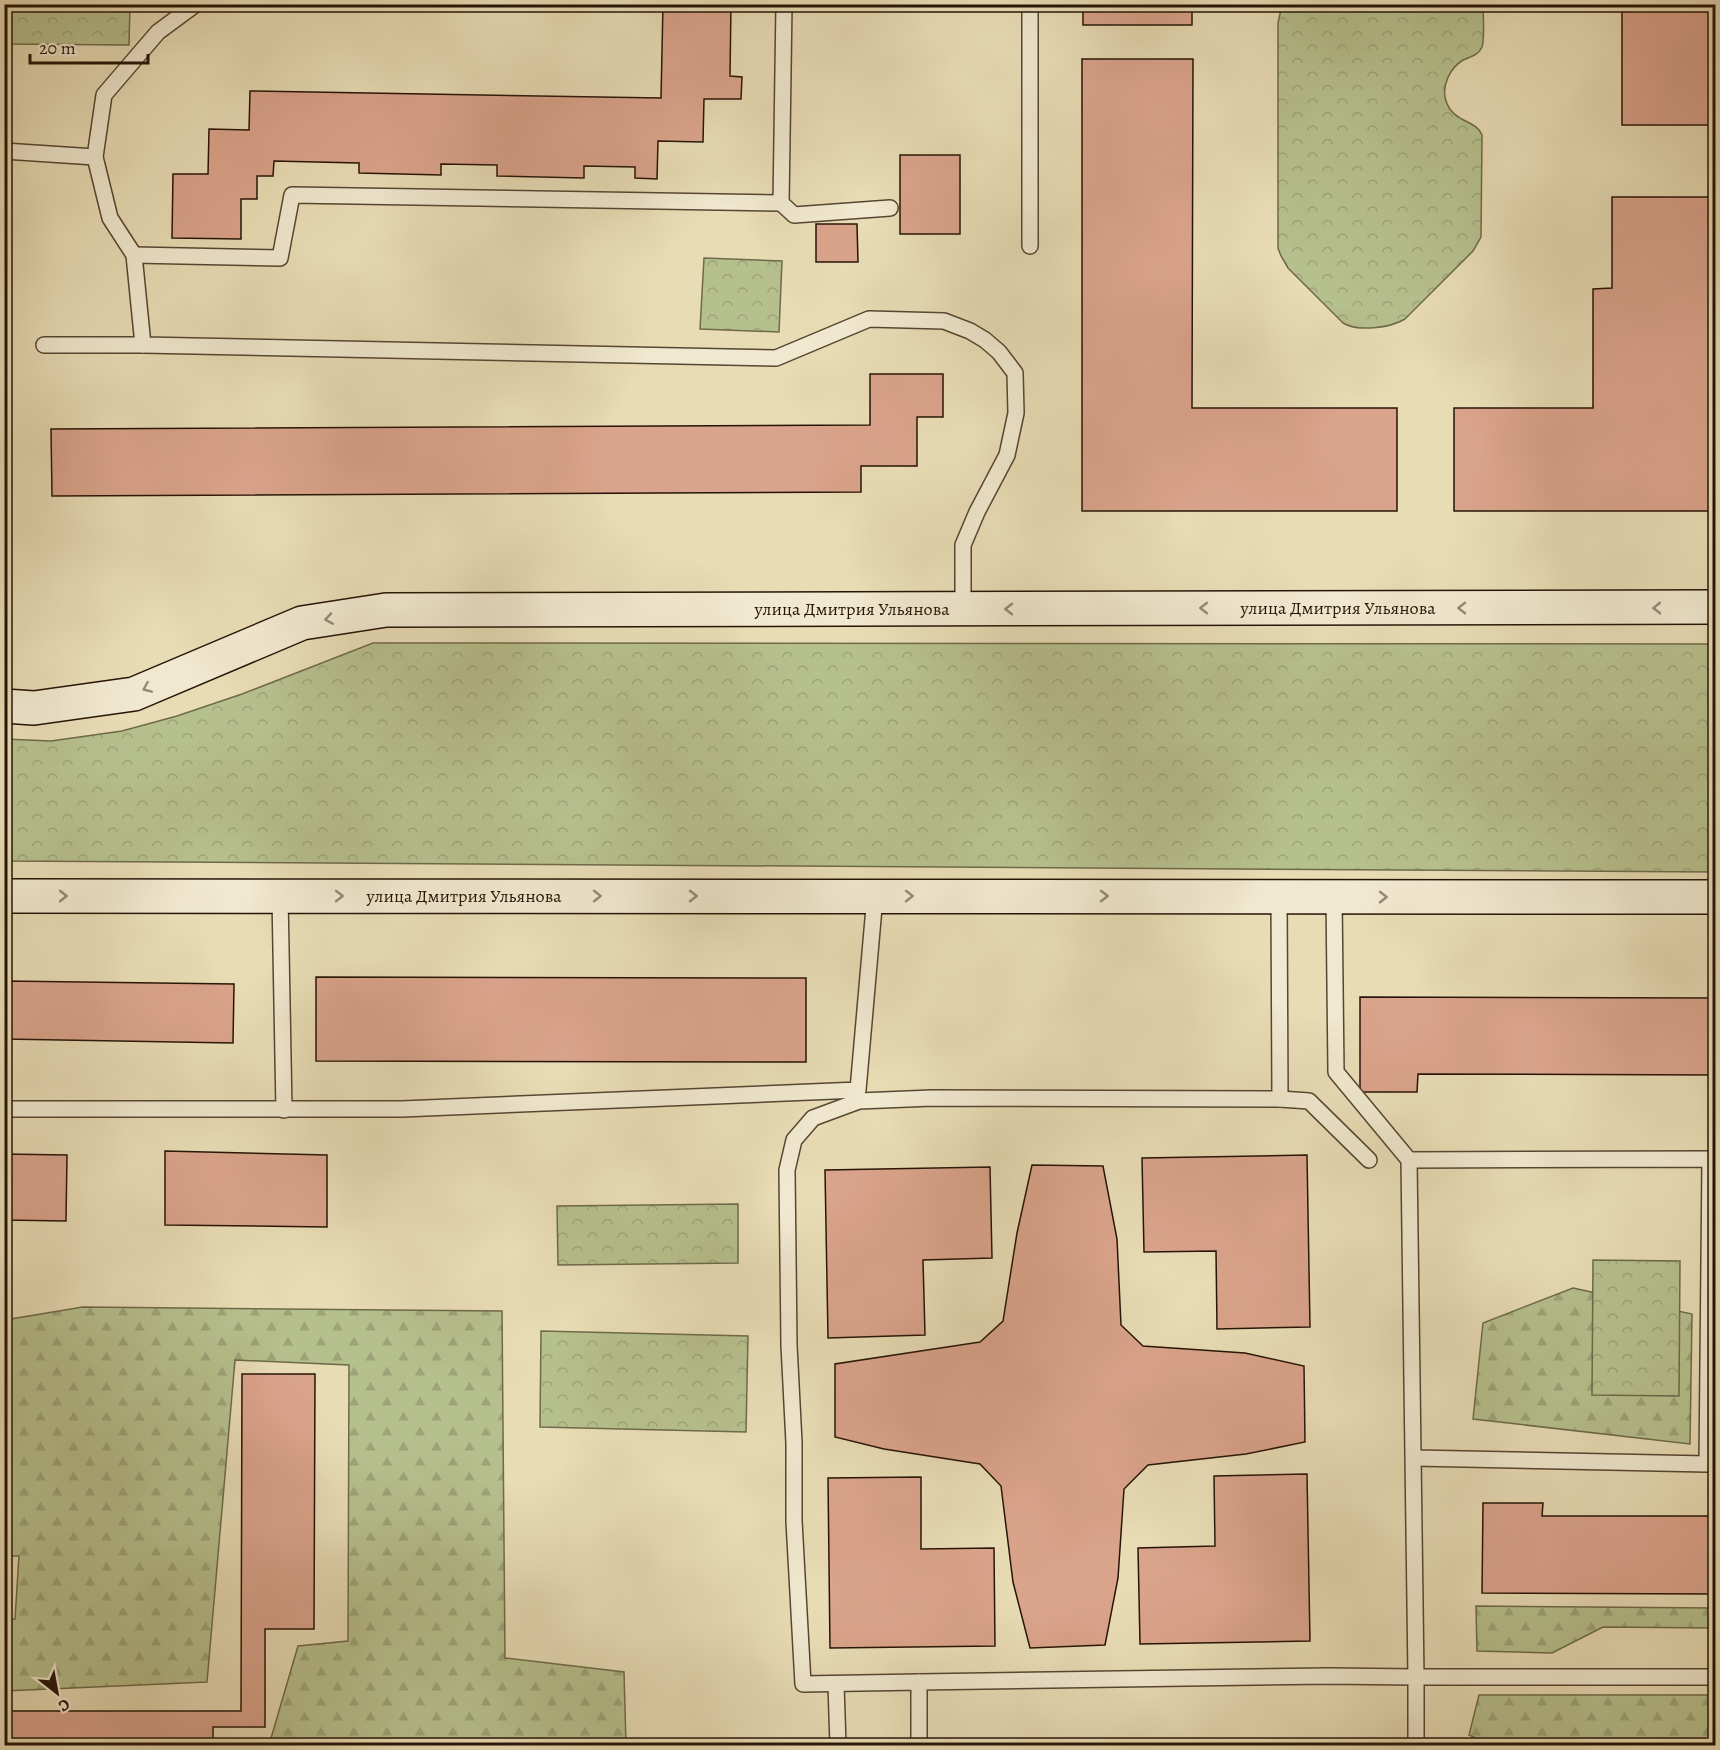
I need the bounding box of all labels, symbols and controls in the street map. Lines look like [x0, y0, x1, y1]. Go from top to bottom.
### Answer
scale bar [30, 27, 148, 65]
text: 20 m [39, 36, 76, 60]
street label: улица Дмитрия Ульянова [1239, 596, 1436, 620]
street label: улица Дмитрия Ульянова [753, 597, 950, 621]
one-way arrow [1200, 602, 1209, 614]
one-way arrow [1458, 602, 1467, 614]
one-way arrow [1653, 602, 1662, 614]
one-way arrow [1005, 603, 1014, 615]
one-way arrow [324, 612, 334, 625]
one-way arrow [142, 681, 153, 693]
street label: улица Дмитрия Ульянова [365, 884, 562, 908]
one-way arrow [58, 890, 67, 902]
one-way arrow [334, 890, 343, 902]
one-way arrow [592, 890, 601, 902]
one-way arrow [689, 890, 698, 902]
one-way arrow [905, 890, 914, 902]
one-way arrow [1100, 890, 1109, 902]
one-way arrow [1379, 891, 1388, 903]
north arrow [27, 1663, 87, 1723]
text: С [54, 1693, 74, 1717]

